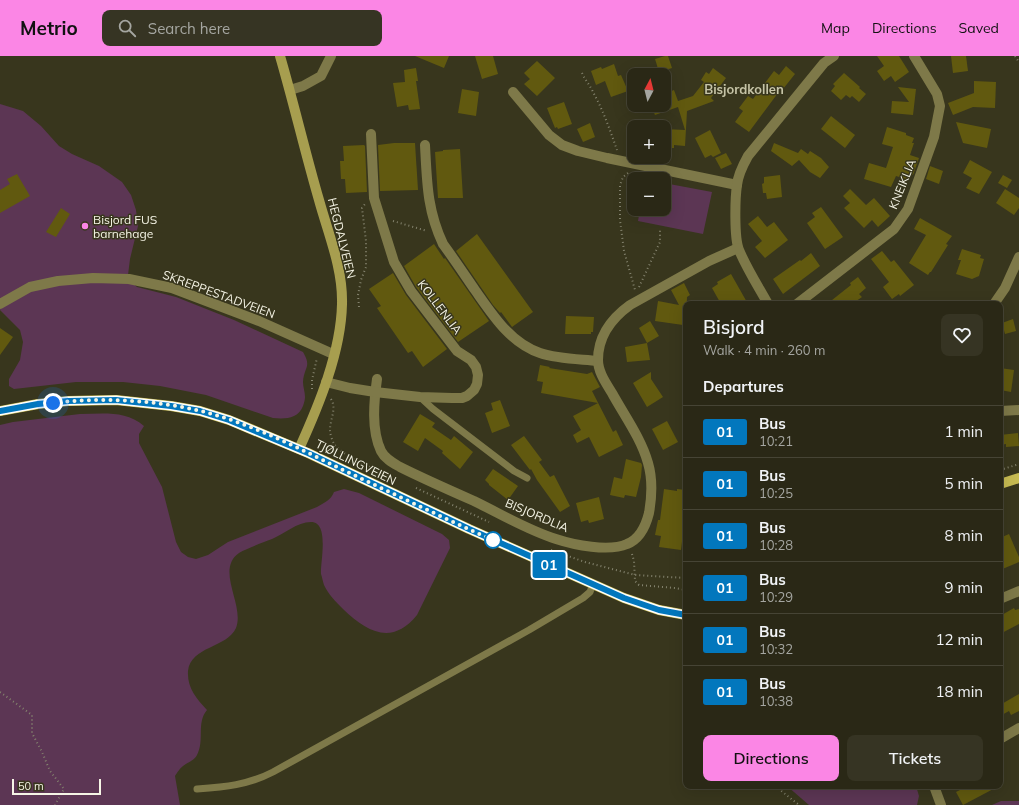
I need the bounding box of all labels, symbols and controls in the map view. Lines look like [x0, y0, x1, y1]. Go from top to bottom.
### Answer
search box [102, 10, 382, 46]
text: Metrio [20, 16, 78, 40]
icon: search [116, 17, 138, 39]
text: Search here [148, 19, 230, 38]
text: Map [821, 19, 850, 37]
text: Directions [872, 19, 937, 37]
text: Saved [959, 19, 999, 37]
north arrow [627, 68, 671, 112]
map controls [627, 68, 671, 216]
district label: Bisjordkollen [704, 81, 784, 97]
button: + [627, 120, 671, 164]
street label: KNEIKLIA [885, 157, 919, 211]
button: − [627, 172, 671, 216]
street label: HEGDALVEIEN [325, 196, 359, 280]
place label: Bisjord FUS barnehage [93, 212, 157, 241]
marker: Bisjord FUS barnehage [80, 221, 90, 231]
street label: SKREPPESTADVEIEN [161, 267, 277, 321]
street label: KOLLENLIA [415, 277, 465, 337]
button: heart [941, 314, 983, 356]
text: Bisjord [703, 315, 765, 339]
text: Walk · 4 min · 260 m [703, 342, 825, 358]
text: Departures [703, 377, 784, 396]
your location [43, 393, 63, 413]
text: Bus [759, 414, 786, 433]
text: 1 min [945, 422, 983, 441]
text: 01 [717, 423, 733, 441]
text: 10:21 [759, 433, 793, 449]
street label: TJØLLINGVEIEN [313, 436, 399, 488]
text: Bus [759, 466, 786, 485]
text: 5 min [945, 474, 983, 493]
text: 01 [717, 475, 733, 493]
text: 10:25 [759, 485, 793, 501]
street label: BISJORDLIA [503, 495, 571, 535]
text: Bus [759, 518, 786, 537]
text: 8 min [945, 526, 983, 545]
text: 01 [717, 527, 733, 545]
unlabelled marker [484, 531, 502, 549]
text: 10:28 [759, 537, 793, 553]
line badge: 01 [531, 552, 567, 578]
text: 01 [541, 556, 557, 574]
text: Bus [759, 570, 786, 589]
text: 9 min [945, 578, 983, 597]
text: 01 [717, 579, 733, 597]
text: 10:29 [759, 589, 793, 605]
text: Bus [759, 622, 786, 641]
text: 12 min [936, 630, 983, 649]
text: 01 [717, 631, 733, 649]
text: 10:32 [759, 641, 793, 657]
text: Bus [759, 674, 786, 693]
text: 18 min [936, 682, 983, 701]
text: 01 [717, 683, 733, 701]
text: 10:38 [759, 693, 793, 709]
button: Directions [703, 735, 839, 781]
button: Tickets [847, 735, 983, 781]
scale bar [12, 777, 101, 796]
text: 50 m [18, 779, 44, 793]

